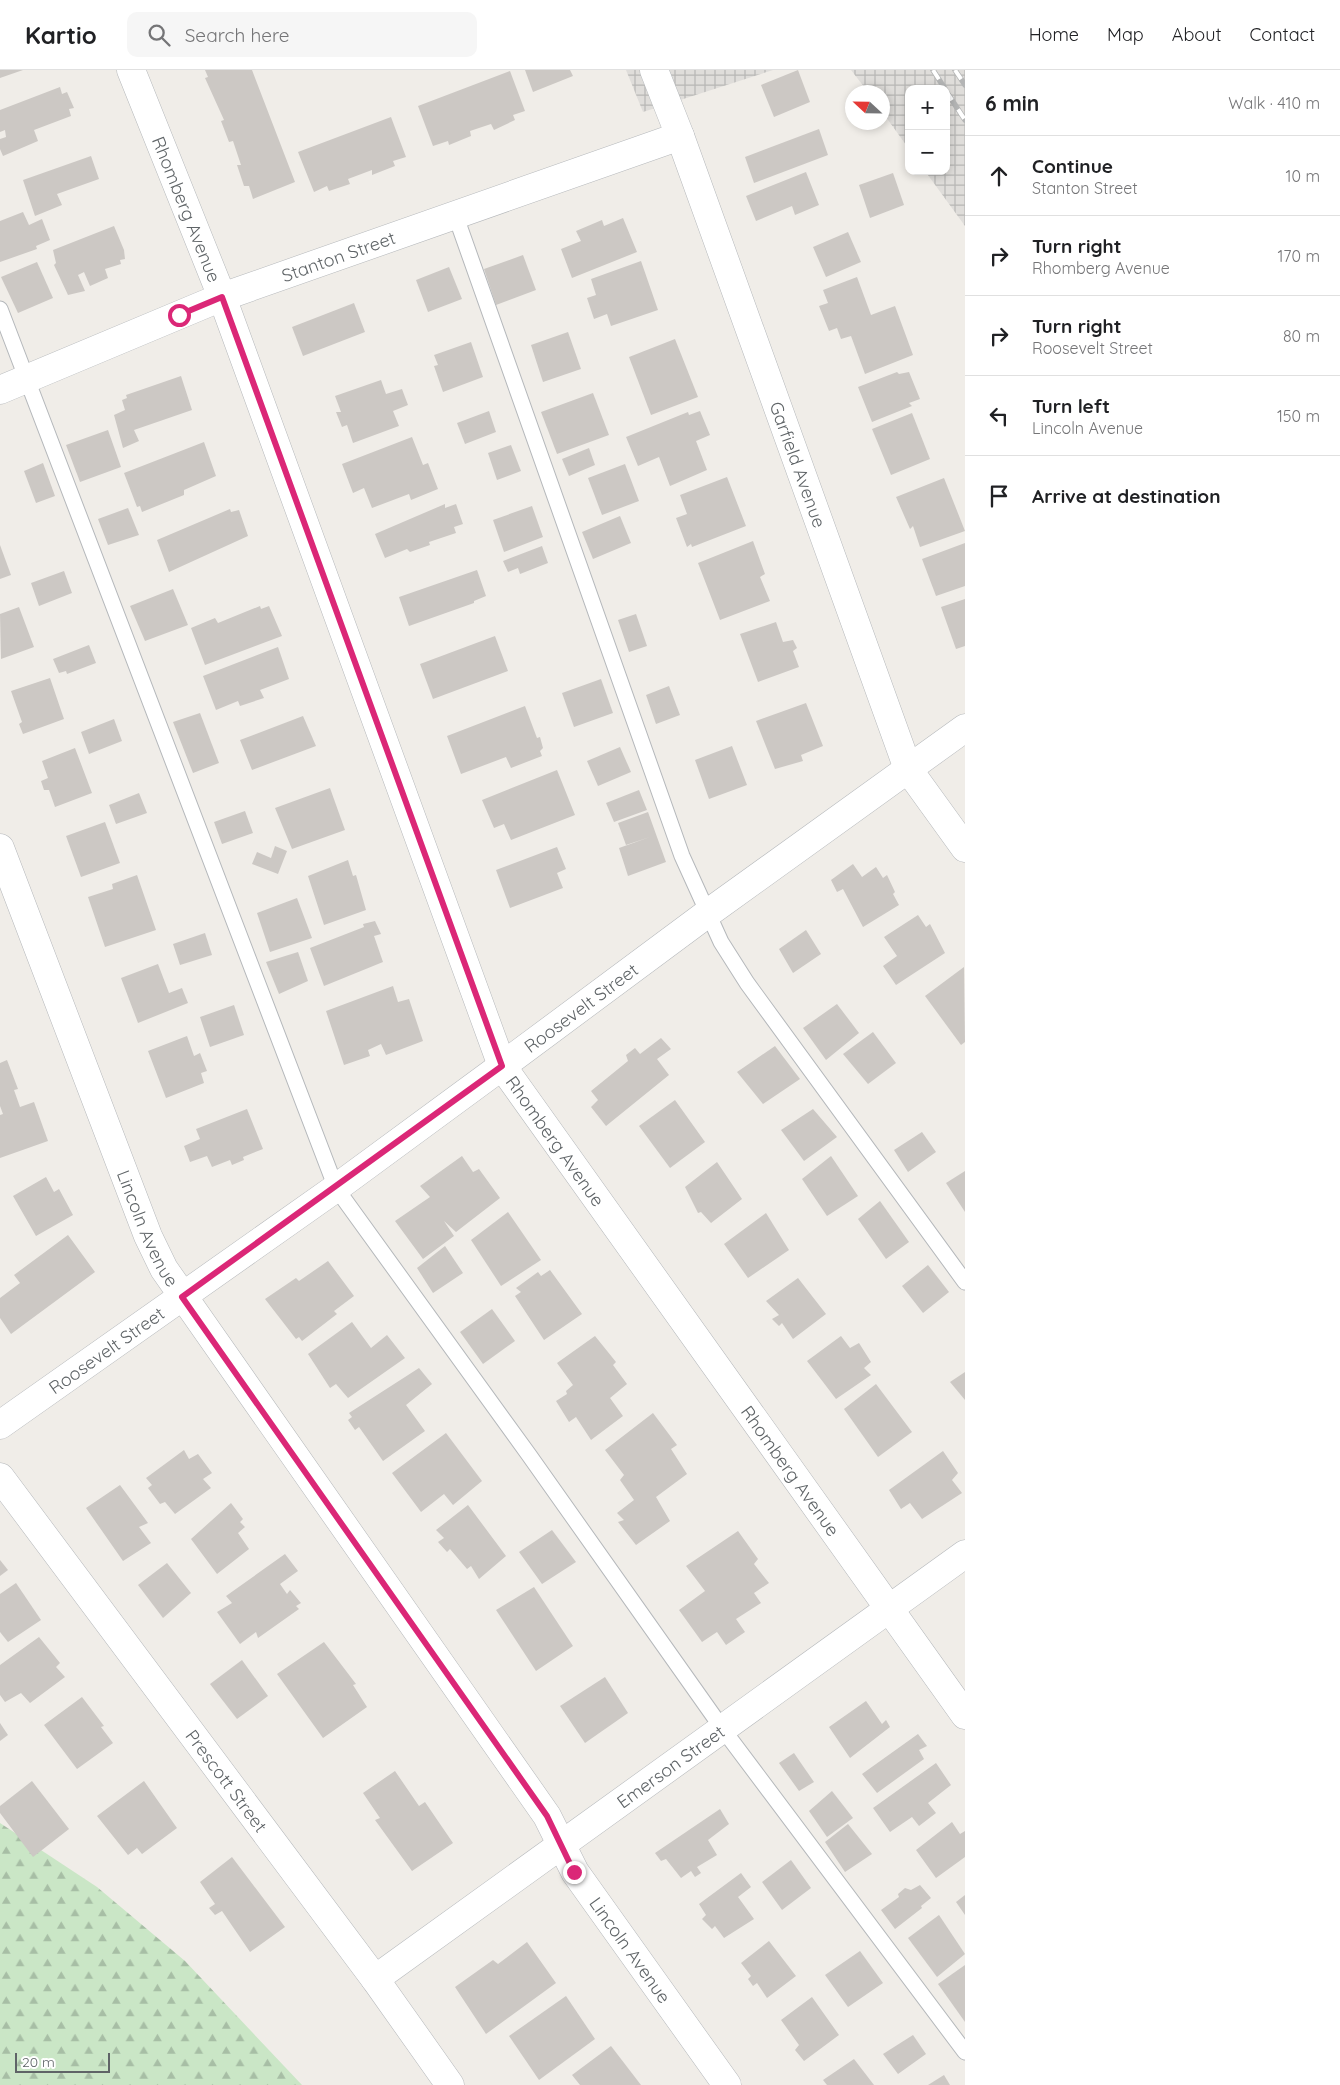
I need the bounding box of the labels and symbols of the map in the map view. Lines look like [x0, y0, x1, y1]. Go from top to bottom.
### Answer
north arrow [845, 85, 890, 130]
street label: Rhomberg Avenue [147, 133, 226, 285]
street label: Stanton Street [278, 226, 398, 287]
route start [168, 304, 191, 327]
street label: Garfield Avenue [765, 398, 832, 531]
street label: Roosevelt Street [519, 958, 642, 1057]
street label: Rhomberg Avenue [501, 1071, 610, 1211]
street label: Lincoln Avenue [112, 1167, 184, 1291]
street label: Roosevelt Street [44, 1301, 169, 1399]
street label: Rhomberg Avenue [736, 1401, 845, 1540]
street label: Emerson Street [612, 1720, 729, 1813]
street label: Prescott Street [181, 1725, 273, 1837]
route end [563, 1861, 586, 1884]
street label: Lincoln Avenue [585, 1892, 676, 2007]
scale bar [15, 2050, 110, 2073]

